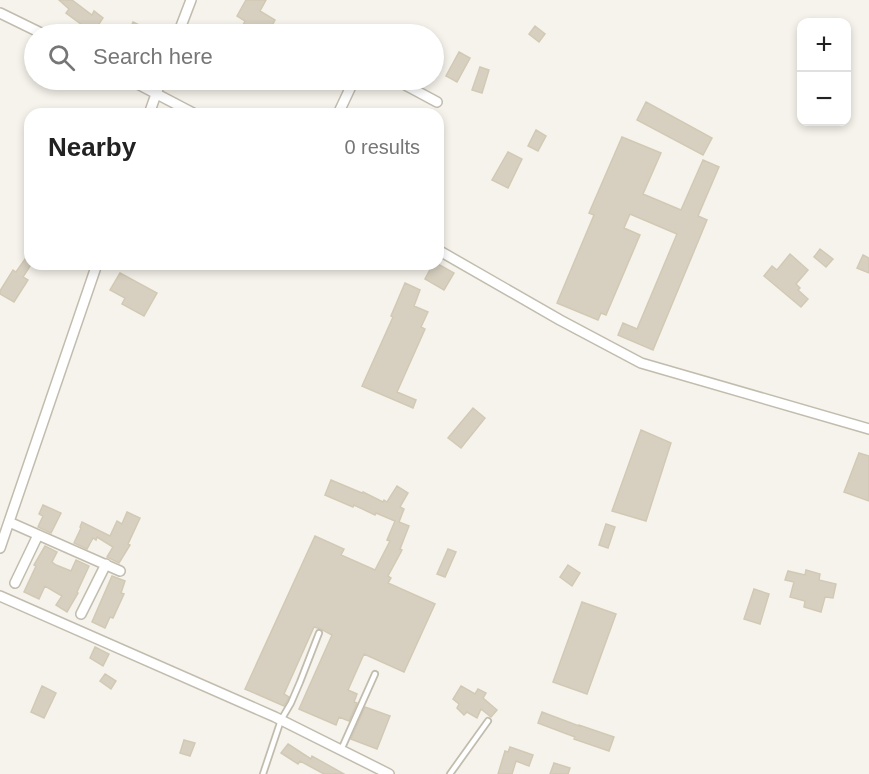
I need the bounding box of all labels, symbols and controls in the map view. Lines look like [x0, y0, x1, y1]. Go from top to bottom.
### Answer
map controls [797, 18, 851, 126]
button: + [797, 18, 851, 72]
search box [24, 24, 444, 90]
icon: search [45, 41, 78, 74]
text: Search here [93, 44, 213, 69]
button: − [797, 72, 851, 126]
text: Nearby [48, 132, 136, 162]
text: 0 results [344, 136, 420, 158]

